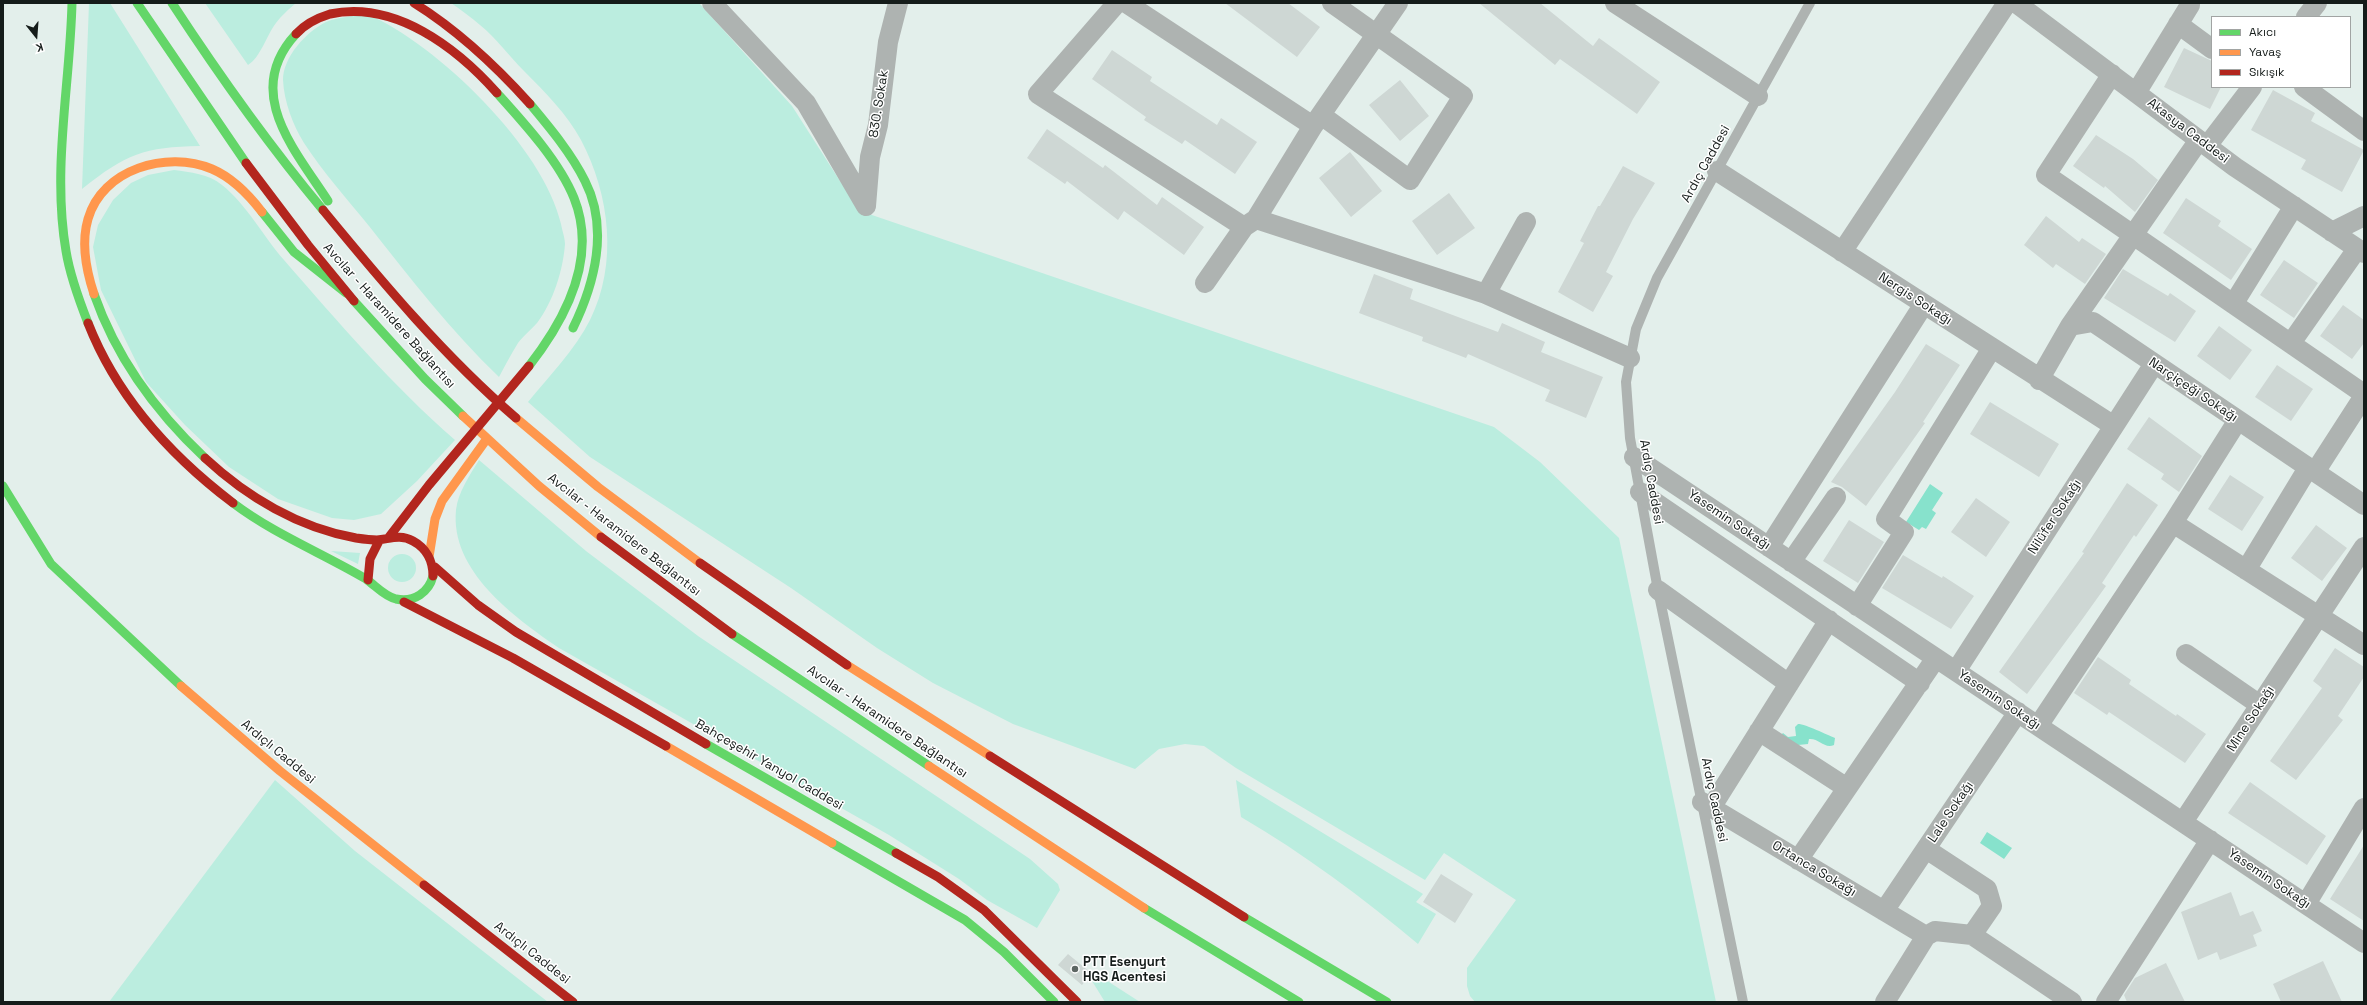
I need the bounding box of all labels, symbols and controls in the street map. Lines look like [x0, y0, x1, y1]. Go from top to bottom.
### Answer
north arrow [16, 16, 56, 56]
legend [2211, 16, 2351, 88]
text: Akıcı [2249, 24, 2276, 40]
text: K [34, 40, 45, 55]
text: Yavaş [2249, 44, 2281, 60]
text: Sıkışık [2249, 64, 2284, 80]
street label: 830. Sokak [866, 69, 892, 139]
street label: Akasya Caddesi [2144, 95, 2232, 167]
street label: Ardıç Caddesi [1678, 123, 1734, 205]
street label: Avcılar - Haramidere Bağlantısı [320, 240, 458, 392]
street label: Nergis Sokağı [1875, 269, 1955, 329]
street label: Narçiçeği Sokağı [2146, 355, 2240, 425]
street label: Ardıç Caddesi [1636, 438, 1666, 526]
street label: Avcılar - Haramidere Bağlantısı [544, 470, 704, 600]
street label: Nilüfer Sokağı [2025, 477, 2085, 557]
street label: Yasemin Sokağı [1685, 487, 1773, 553]
street label: Avcılar - Haramidere Bağlantısı [804, 662, 970, 782]
street label: Yasemin Sokağı [1955, 667, 2043, 733]
street label: Mine Sokağı [2224, 683, 2278, 755]
street label: Ardıçlı Caddesi [238, 716, 318, 788]
street label: Bahçeşehir Yanyol Caddesi [692, 716, 846, 814]
street label: Ardıç Caddesi [1697, 756, 1731, 844]
street label: Lale Sokağı [1925, 778, 1977, 846]
street label: Ortanca Sokağı [1769, 838, 1859, 900]
street label: Yasemin Sokağı [2225, 846, 2313, 912]
street label: Ardıçlı Caddesi [491, 919, 573, 987]
place label: PTT Esenyurt HGS Acentesi [1083, 954, 1166, 985]
marker: PTT Esenyurt HGS Acentesi [1070, 964, 1080, 974]

